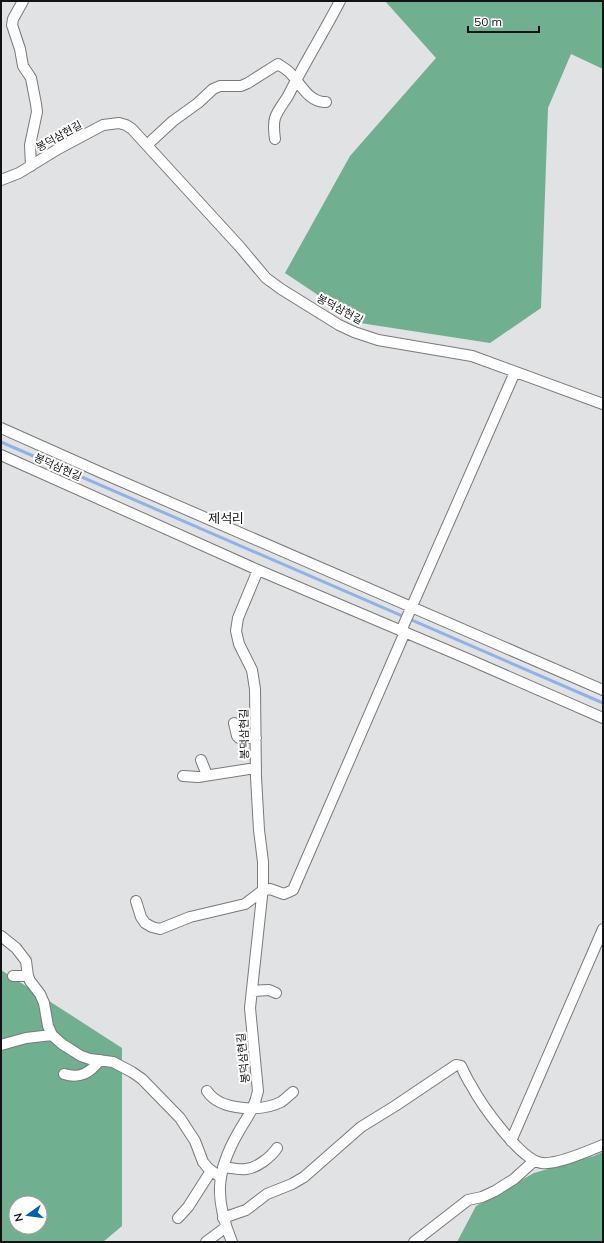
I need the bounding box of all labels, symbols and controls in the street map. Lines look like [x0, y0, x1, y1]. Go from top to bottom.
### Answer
scale bar [468, 8, 539, 34]
text: 50 m [474, 14, 502, 29]
street label: 봉덕삼현길 [33, 118, 85, 154]
street label: 봉덕삼현길 [314, 291, 366, 327]
street label: 봉덕삼현길 [32, 450, 84, 484]
district label: 제석리 [208, 510, 244, 526]
street label: 봉덕삼현길 [237, 709, 251, 759]
street label: 봉덕삼현길 [233, 1032, 253, 1084]
north arrow [8, 1195, 48, 1235]
text: N [10, 1212, 26, 1223]

